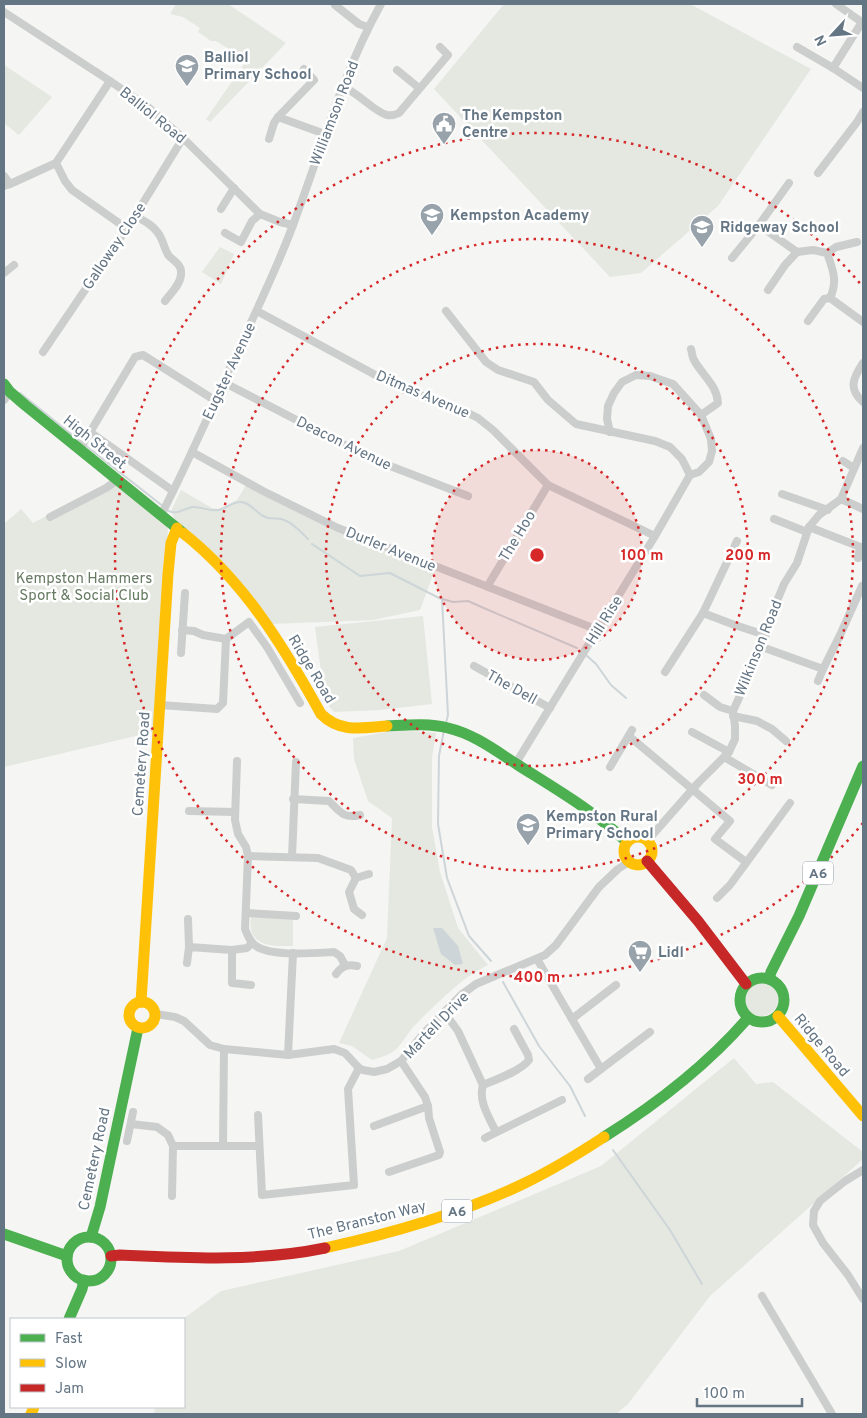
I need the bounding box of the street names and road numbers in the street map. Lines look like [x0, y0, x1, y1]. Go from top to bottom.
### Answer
street label: Williamson Road [307, 58, 364, 169]
street label: Balliol Road [115, 84, 189, 149]
street label: Galloway Close [79, 200, 151, 294]
street label: Eugster Avenue [199, 320, 261, 423]
street label: Ditmas Avenue [373, 367, 472, 424]
street label: High Street [59, 412, 130, 474]
street label: Deacon Avenue [293, 413, 394, 476]
street label: The Hoo [496, 508, 541, 566]
street label: Durler Avenue [343, 524, 438, 577]
street label: Hill Rise [583, 593, 628, 649]
street label: Wilkinson Road [731, 598, 787, 700]
street label: Ridge Road [283, 632, 339, 708]
street label: The Dell [483, 667, 540, 710]
street label: Cemetery Road [129, 711, 156, 817]
road number: A6 [803, 861, 833, 884]
street label: Martell Drive [400, 988, 474, 1064]
street label: Ridge Road [789, 1010, 853, 1082]
street label: Cemetery Road [75, 1106, 116, 1213]
street label: The Branston Way [306, 1198, 429, 1245]
road number: A6 [442, 1200, 472, 1222]

